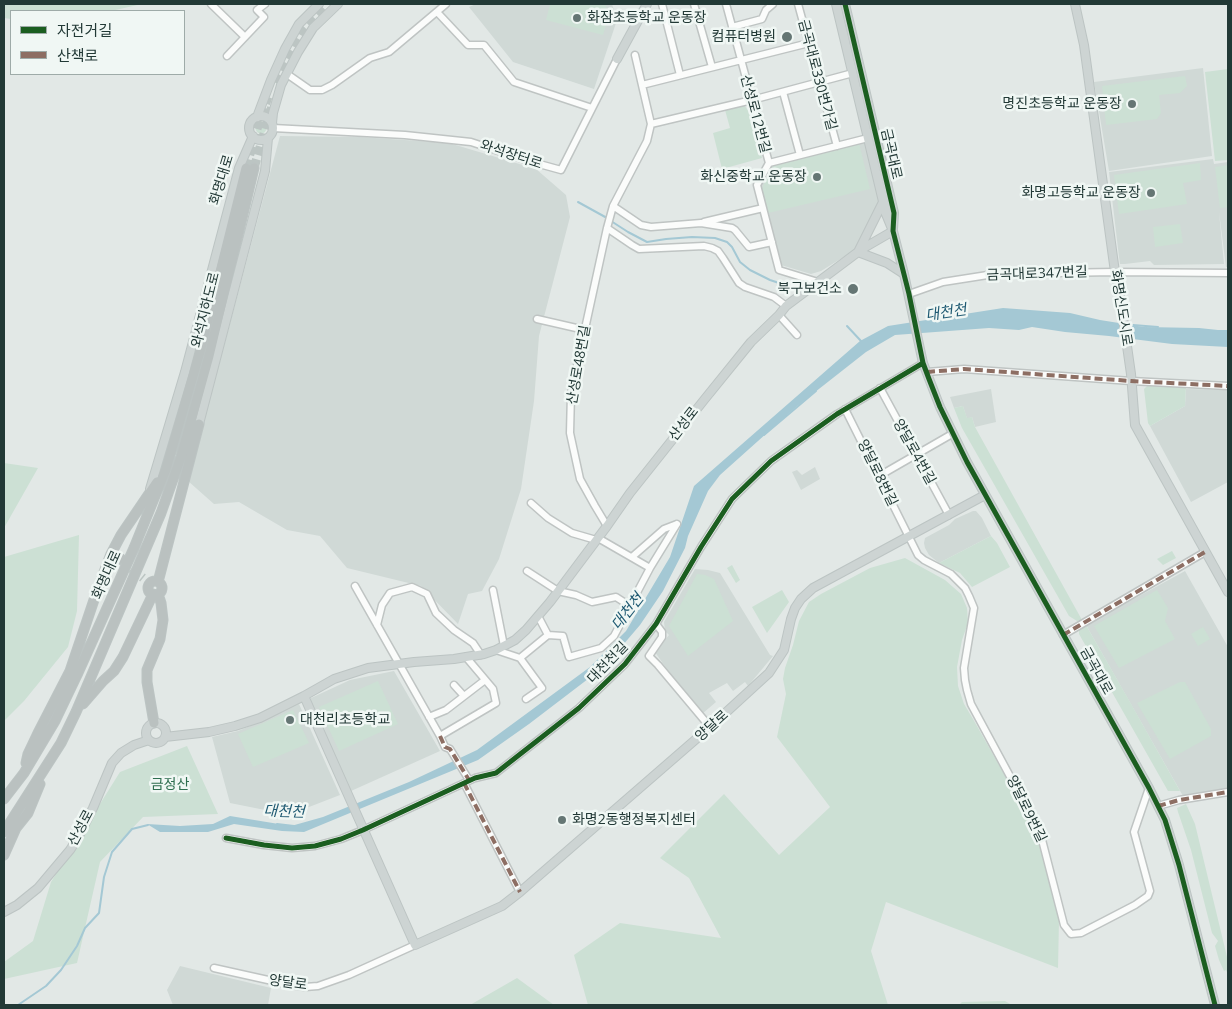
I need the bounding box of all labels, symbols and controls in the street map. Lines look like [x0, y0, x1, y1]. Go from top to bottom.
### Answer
legend [10, 10, 185, 75]
place label: 화잠초등학교 운동장 [587, 10, 707, 26]
marker: 화잠초등학교 운동장 [571, 12, 583, 24]
street label: 금곡대로330번가길 [794, 18, 840, 132]
text: 자전거길 [57, 20, 112, 40]
place label: 컴퓨터병원 [712, 29, 776, 45]
marker: 컴퓨터병원 [780, 30, 794, 44]
text: 산책로 [57, 45, 98, 65]
street label: 산성로12번길 [736, 73, 774, 155]
place label: 명진초등학교 운동장 [1002, 96, 1122, 112]
marker: 명진초등학교 운동장 [1126, 98, 1138, 110]
street label: 금곡대로 [877, 127, 905, 181]
street label: 와석장터로 [478, 137, 544, 173]
street label: 화명대로 [206, 153, 238, 207]
place label: 화신중학교 운동장 [700, 169, 807, 185]
marker: 화신중학교 운동장 [811, 171, 823, 183]
place label: 화명고등학교 운동장 [1021, 185, 1141, 201]
marker: 화명고등학교 운동장 [1145, 187, 1157, 199]
street label: 금곡대로347번길 [986, 264, 1088, 284]
street label: 화명신도시로 [1107, 269, 1135, 347]
street label: 와석지하도로 [189, 270, 223, 350]
place label: 북구보건소 [778, 281, 842, 297]
marker: 북구보건소 [846, 282, 860, 296]
water label: 대천천 [924, 301, 968, 325]
street label: 산성로48번길 [564, 324, 594, 406]
street label: 산성로 [665, 404, 703, 444]
street label: 양달로4번길 [889, 416, 939, 488]
street label: 양달로8번길 [854, 437, 900, 509]
street label: 화명대로 [89, 548, 125, 602]
water label: 대천천 [608, 590, 648, 634]
street label: 대천천길 [584, 639, 632, 687]
street label: 금곡대로 [1076, 644, 1116, 698]
street label: 양달로 [692, 707, 732, 745]
place label: 대천리초등학교 [300, 712, 390, 728]
marker: 대천리초등학교 [284, 714, 296, 726]
street label: 양달로9번길 [1003, 773, 1049, 845]
park label: 금정산 [151, 777, 189, 793]
water label: 대천천 [263, 802, 305, 822]
street label: 산성로 [65, 807, 97, 849]
place label: 화명2동행정복지센터 [572, 812, 696, 828]
marker: 화명2동행정복지센터 [556, 814, 568, 826]
street label: 양달로 [268, 972, 308, 994]

